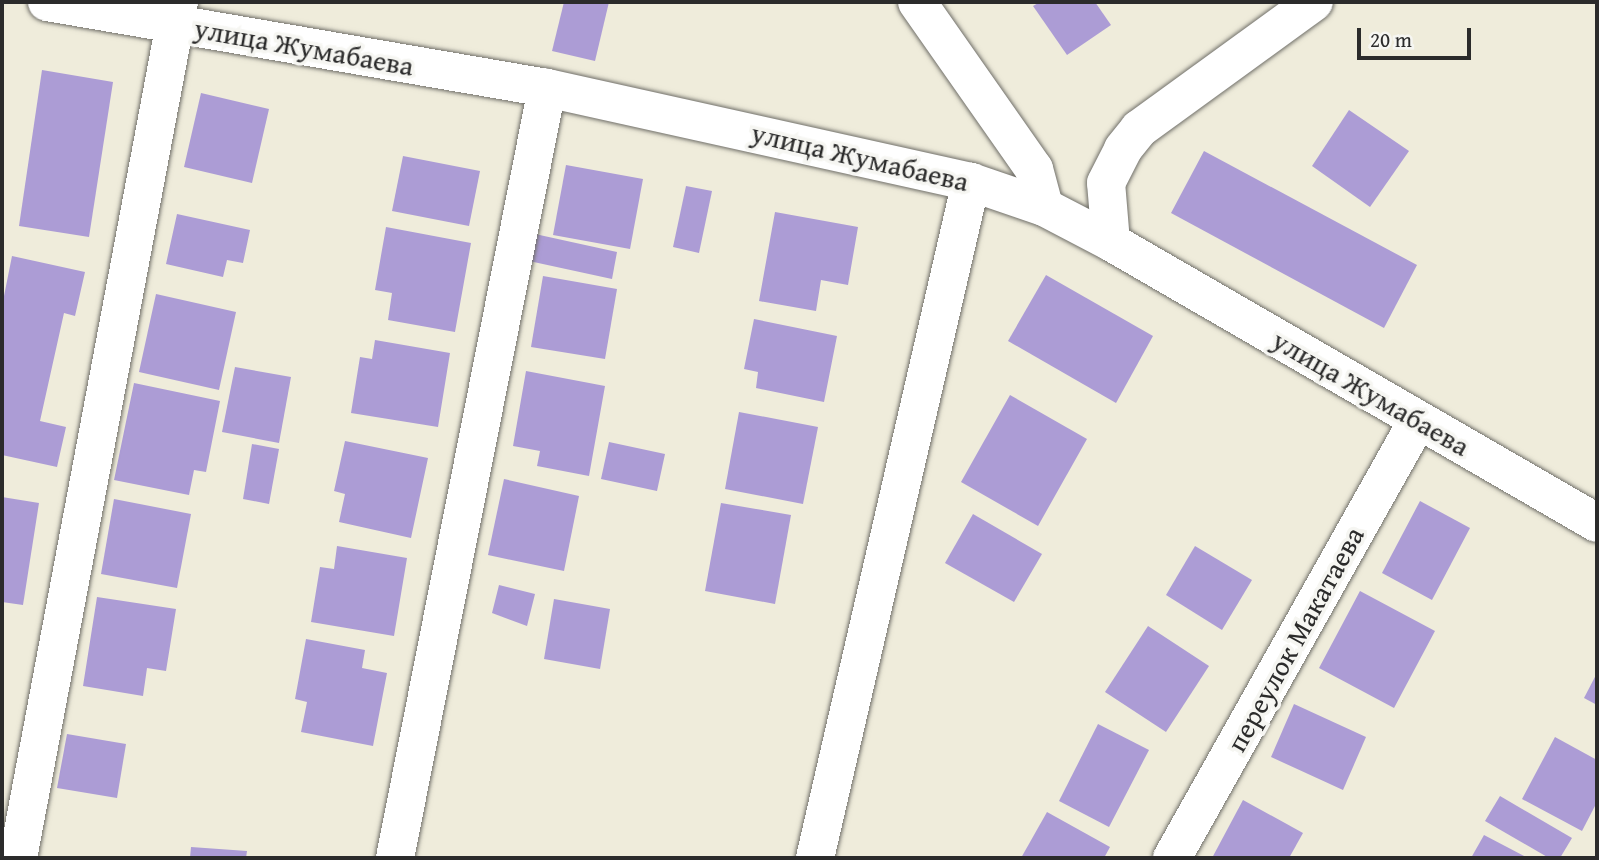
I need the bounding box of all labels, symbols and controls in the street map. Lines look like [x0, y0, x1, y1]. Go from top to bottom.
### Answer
street label: улица Жумабаева [192, 11, 416, 83]
scale bar [1361, 14, 1475, 58]
text: 20 m [1370, 24, 1412, 55]
street label: улица Жумабаева [748, 116, 972, 198]
street label: улица Жумабаева [1266, 323, 1476, 463]
street label: переулок Макатаева [1219, 521, 1371, 757]

